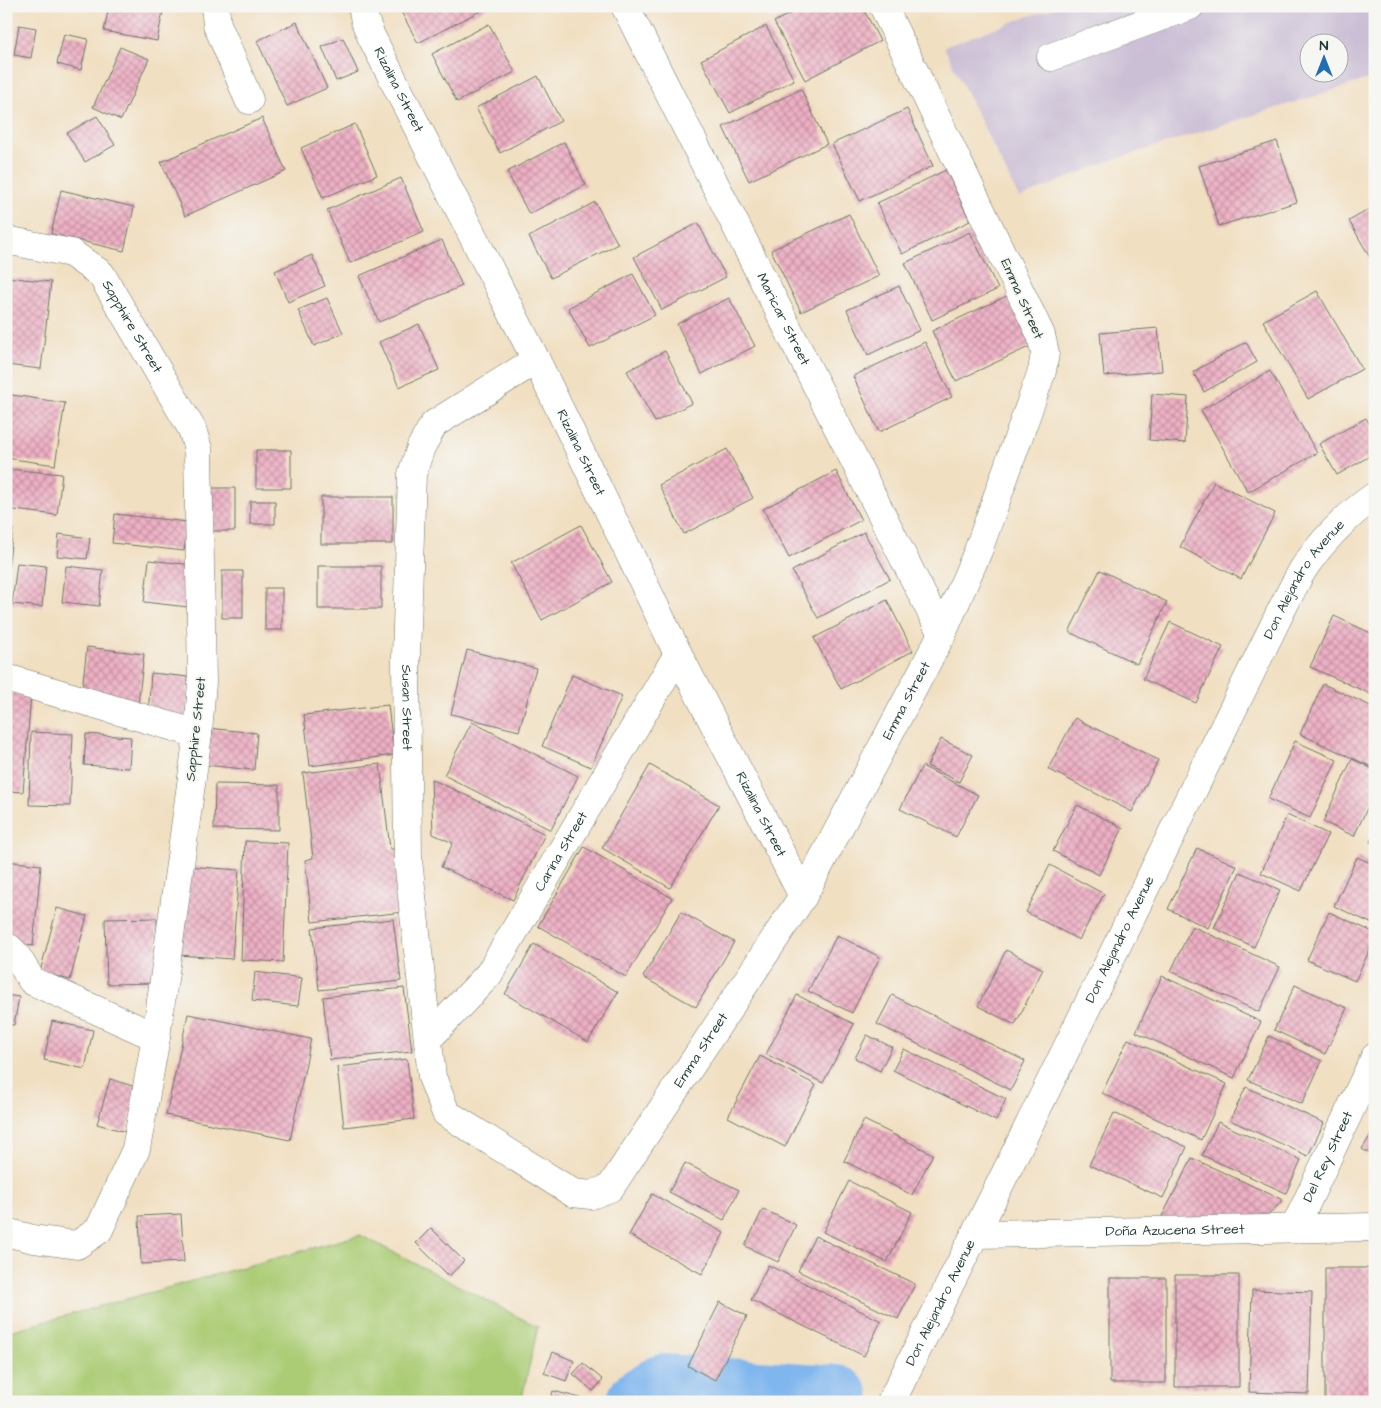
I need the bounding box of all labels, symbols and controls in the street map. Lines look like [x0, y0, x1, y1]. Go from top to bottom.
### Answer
north arrow [1298, 32, 1348, 82]
text: N [1320, 36, 1329, 56]
street label: Rizalina Street [368, 44, 429, 136]
street label: Emma Street [995, 256, 1049, 343]
street label: Maricar Street [751, 270, 815, 369]
street label: Sapphire Street [97, 276, 167, 377]
street label: Rizalina Street [551, 406, 610, 499]
street label: Don Alejandro Avenue [1259, 515, 1350, 643]
street label: Emma Street [878, 658, 936, 743]
street label: Susan Street [396, 664, 417, 751]
street label: Sapphire Street [181, 675, 211, 782]
street label: Rizalina Street [730, 768, 791, 861]
street label: Carina Street [530, 807, 593, 895]
street label: Don Alejandro Avenue [1080, 872, 1160, 1006]
street label: Emma Street [669, 1008, 733, 1092]
street label: Del Rey Street [1298, 1107, 1358, 1205]
street label: Doña Azucena Street [1105, 1219, 1245, 1242]
street label: Don Alejandro Avenue [901, 1236, 981, 1369]

